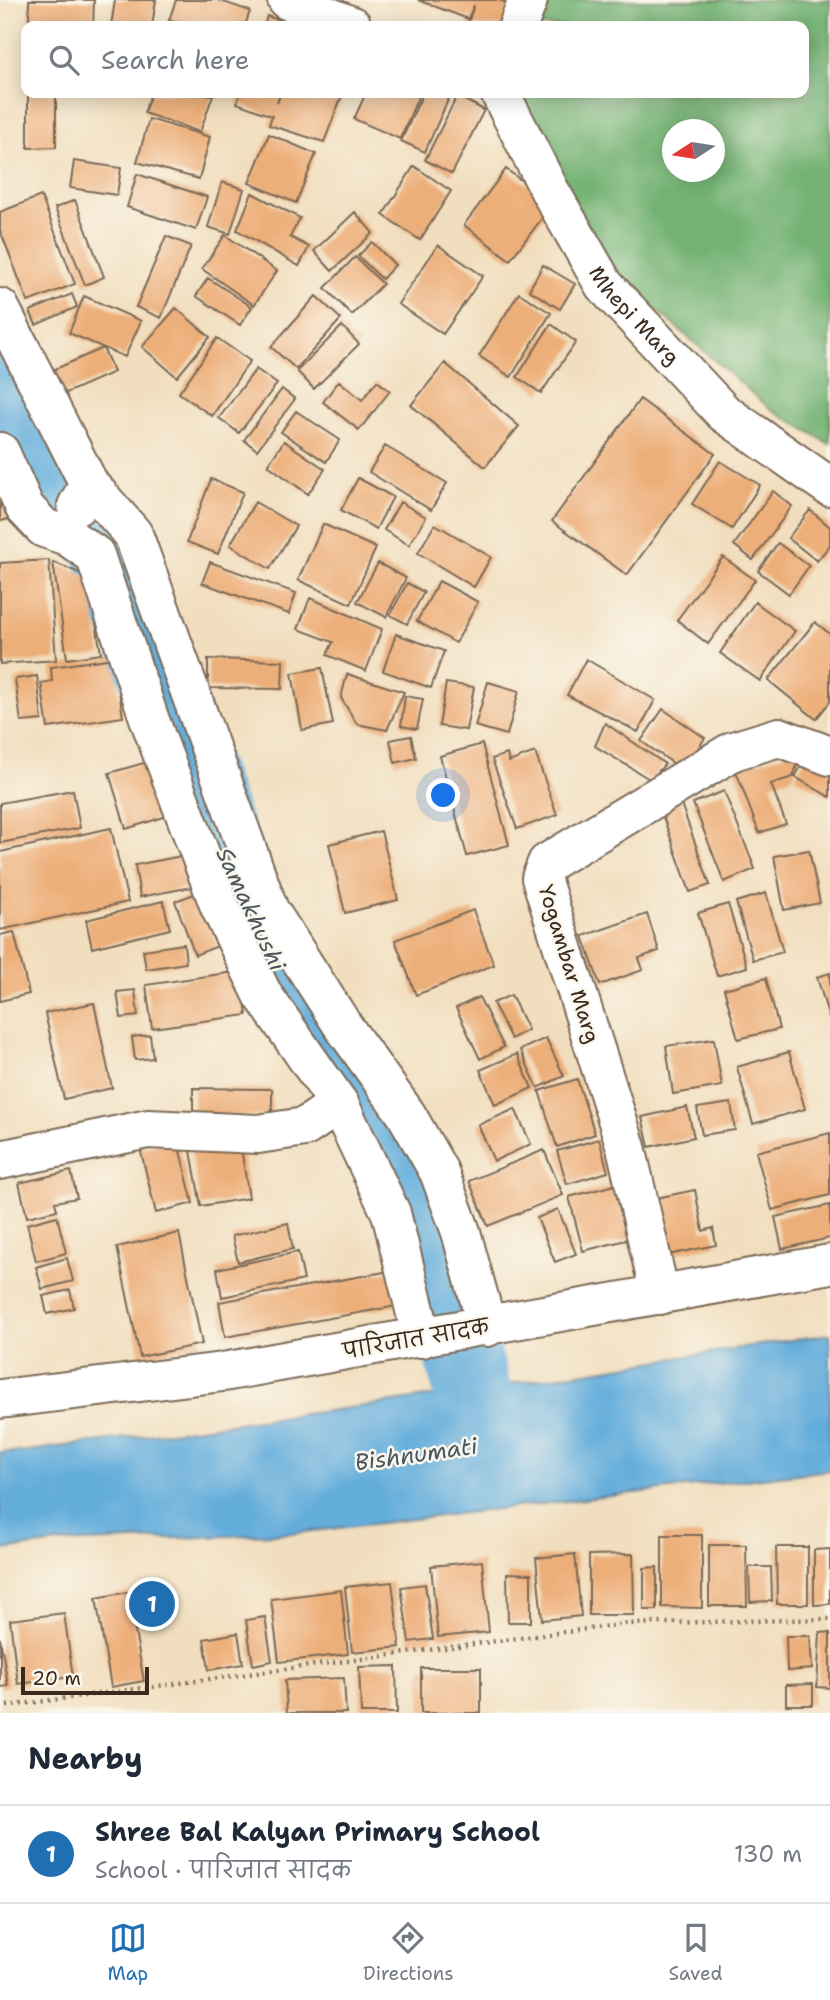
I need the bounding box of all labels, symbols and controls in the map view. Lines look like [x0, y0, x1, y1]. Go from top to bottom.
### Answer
search box [21, 21, 809, 98]
icon: search [45, 41, 83, 79]
text: Search here [101, 42, 250, 77]
north arrow [662, 119, 725, 182]
street label: Mhepi Marg [582, 261, 686, 371]
your location [426, 778, 460, 812]
water label: Samakhushi [209, 842, 293, 976]
street label: Yogambar Marg [532, 881, 606, 1047]
street label: पारिजात सादक [340, 1310, 492, 1366]
water label: Bishnumati [353, 1430, 480, 1477]
pin: 1 [129, 1578, 175, 1630]
scale bar [21, 1664, 149, 1696]
text: 20 m [32, 1666, 81, 1691]
text: Nearby [28, 1738, 143, 1779]
text: Shree Bal Kalyan Primary School [95, 1814, 540, 1849]
text: 1 [46, 1839, 56, 1869]
text: 130 m [734, 1839, 802, 1869]
text: School · पारिजात सादक [95, 1855, 351, 1885]
tab: Map [107, 1919, 148, 1986]
tab: Directions [363, 1919, 454, 1986]
tab: Saved [669, 1919, 723, 1986]

